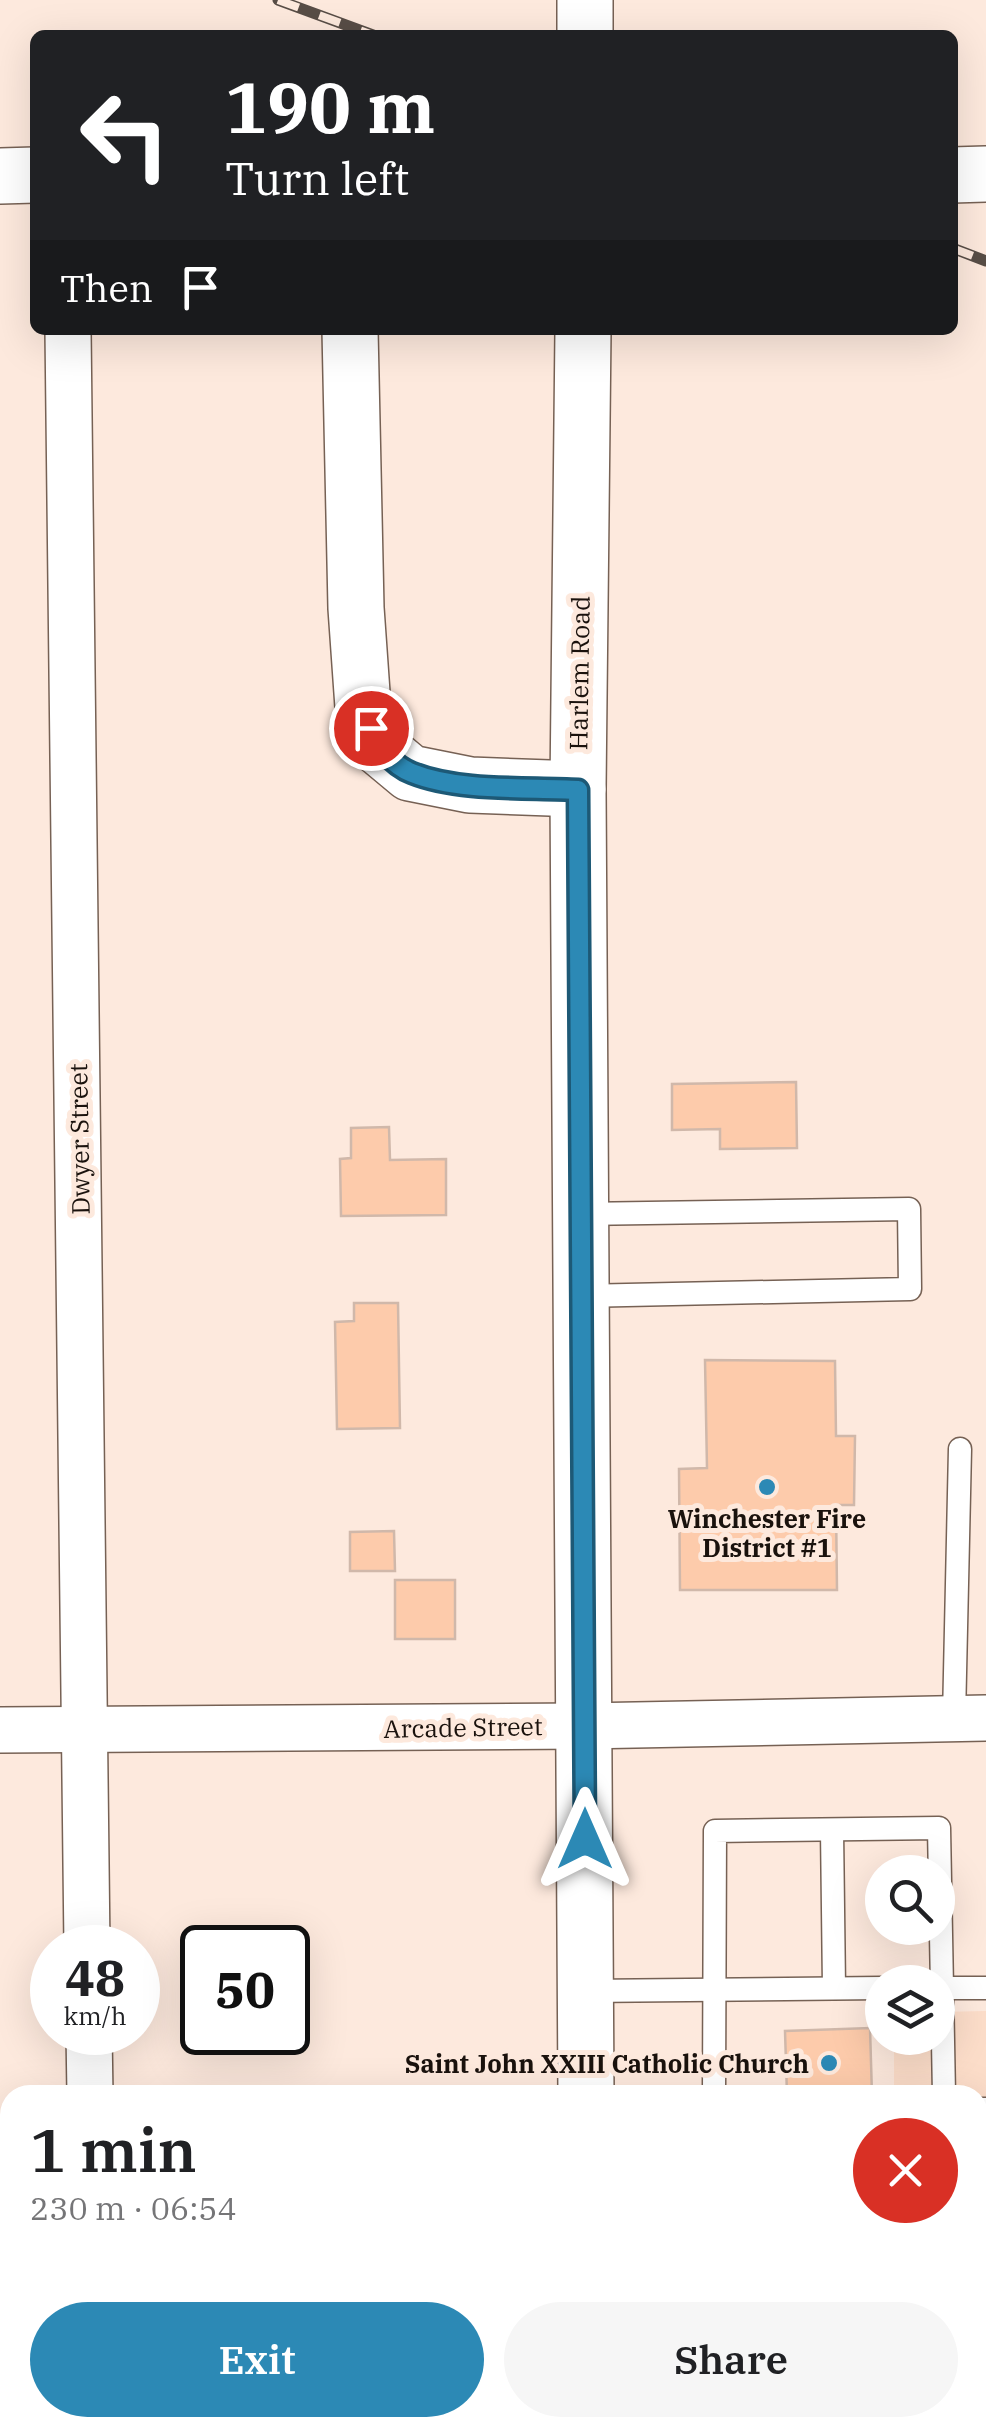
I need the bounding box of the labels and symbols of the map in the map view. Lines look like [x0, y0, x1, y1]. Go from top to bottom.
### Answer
street label: Harlem Road [561, 595, 597, 751]
pin [329, 686, 414, 771]
street label: Dwyer Street [61, 1063, 97, 1215]
marker: Winchester Fire District #1 [756, 1476, 778, 1498]
place label: Winchester Fire District #1 [668, 1502, 866, 1564]
street label: Arcade Street [383, 1709, 543, 1745]
position arrow [533, 1787, 637, 1891]
speed limit sign: 50 [180, 1925, 310, 2055]
place label: Saint John XXIII Catholic Church [405, 2047, 809, 2080]
marker: Saint John XXIII Catholic Church [818, 2052, 840, 2074]

